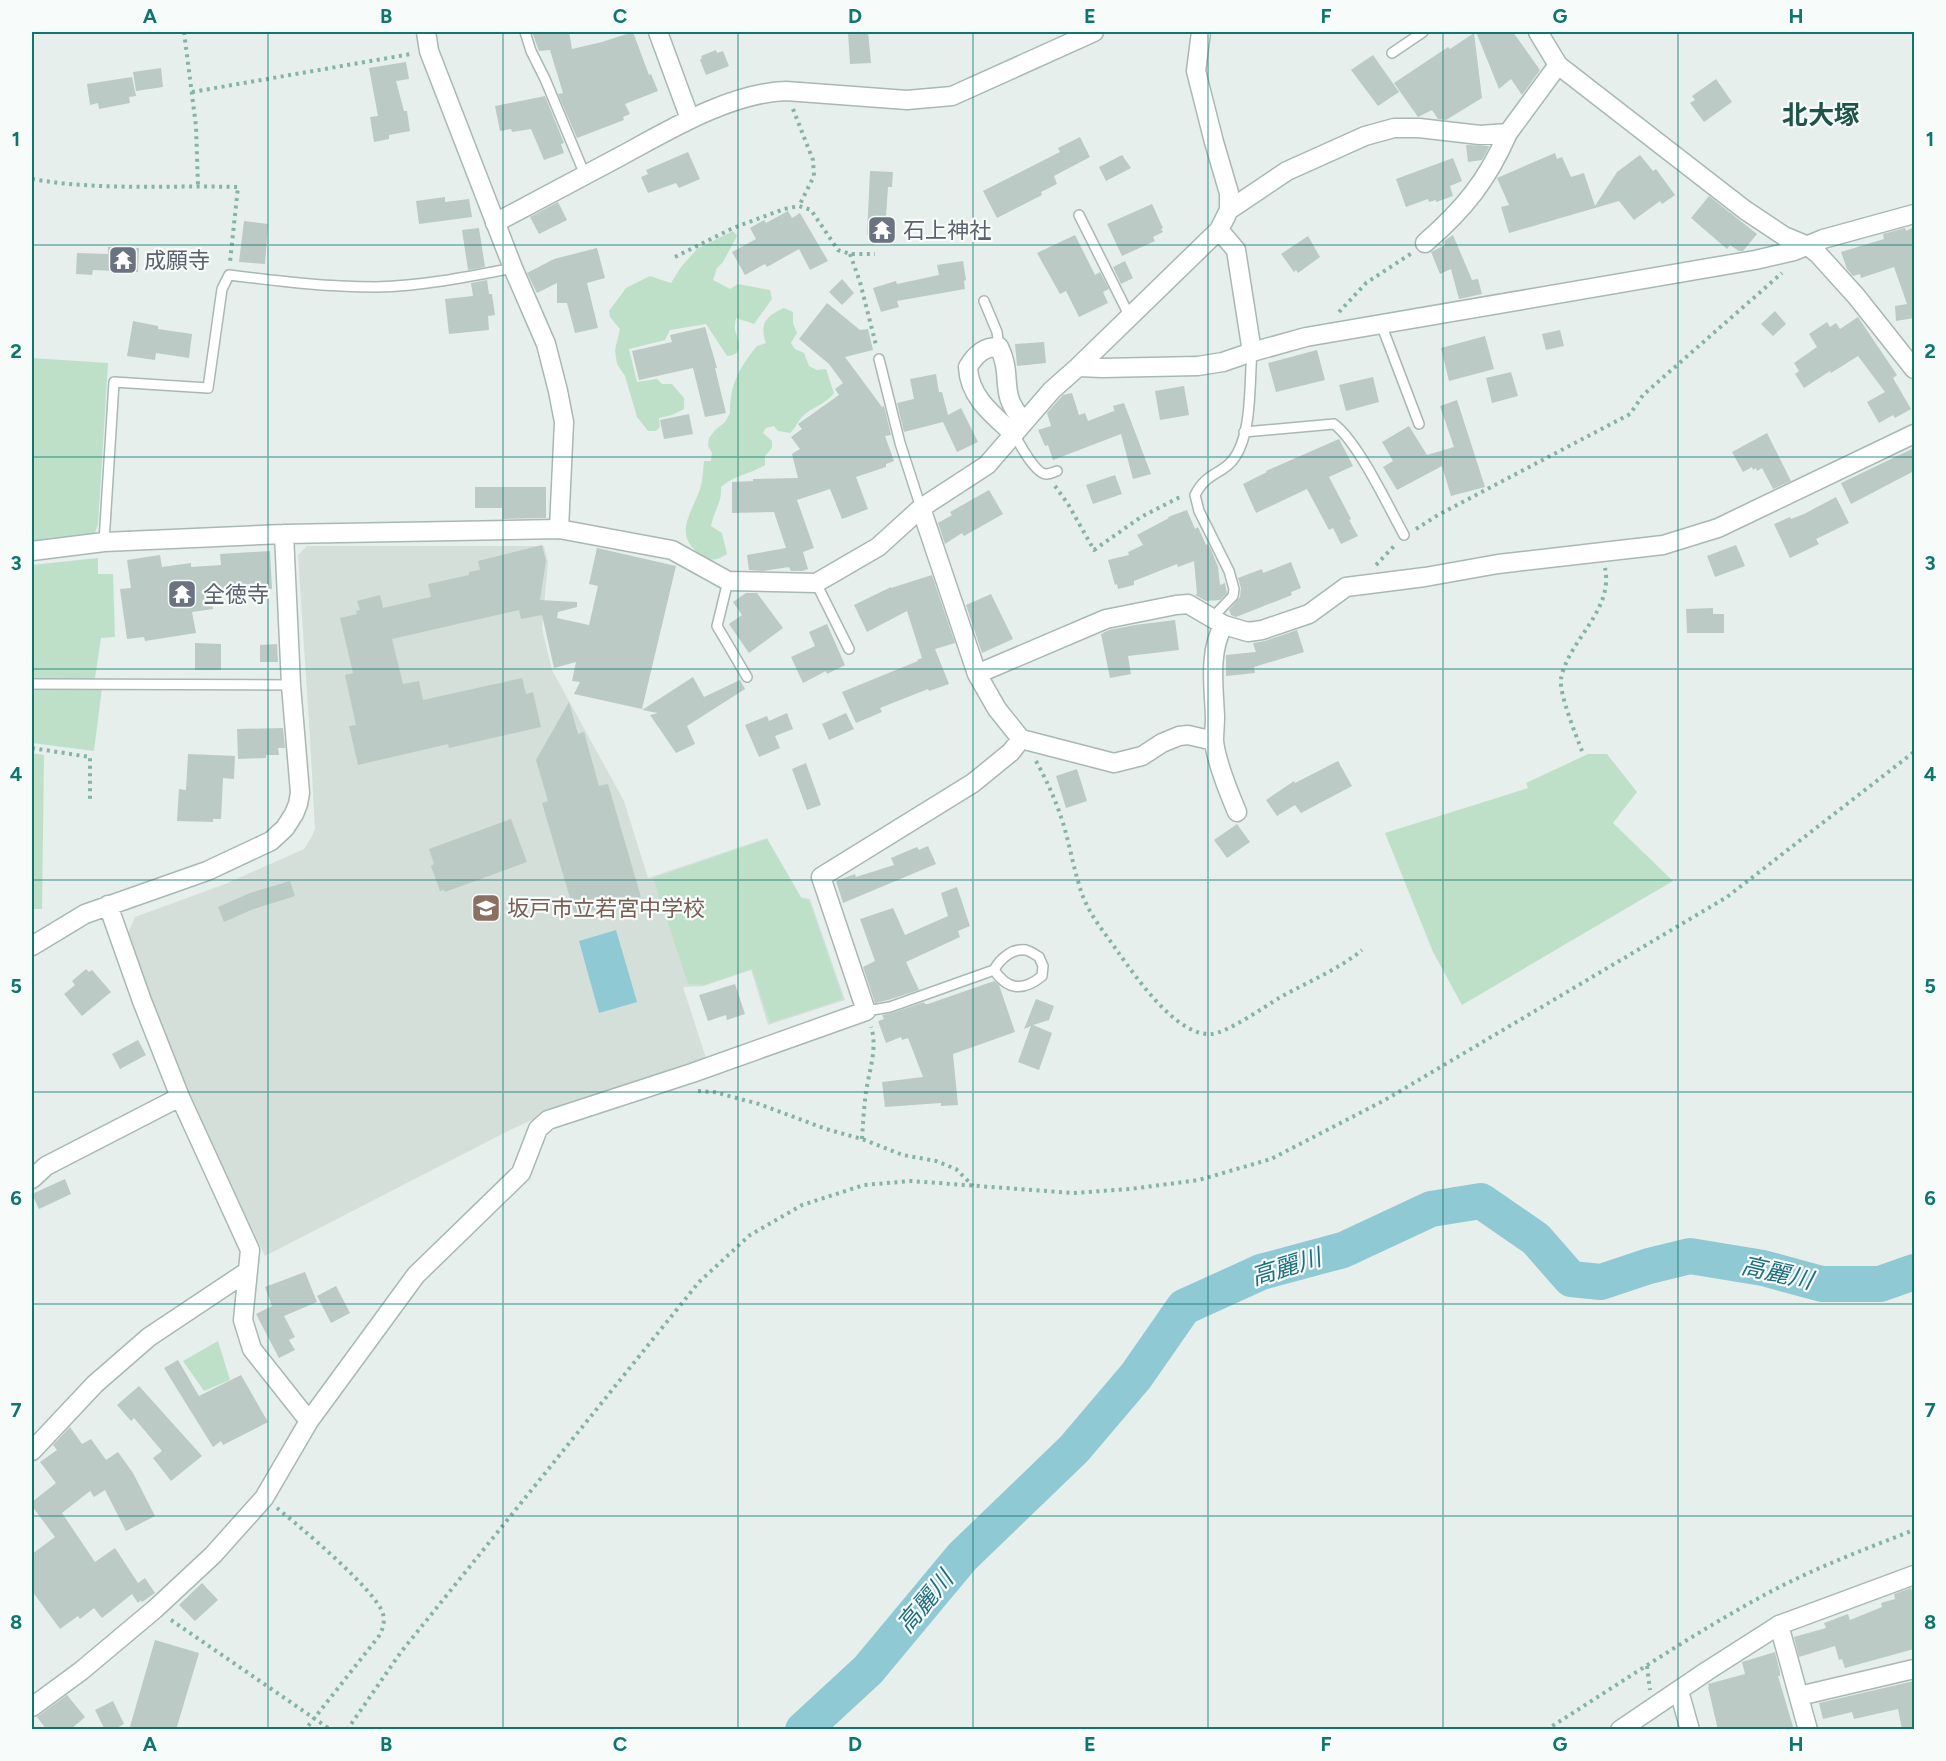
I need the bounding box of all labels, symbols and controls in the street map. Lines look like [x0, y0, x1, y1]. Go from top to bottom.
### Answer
text: A [143, 4, 158, 28]
text: B [380, 4, 392, 28]
text: C [613, 4, 627, 28]
text: D [848, 4, 862, 28]
text: E [1084, 4, 1096, 28]
text: F [1320, 4, 1332, 28]
text: G [1553, 4, 1568, 28]
text: H [1789, 4, 1804, 28]
district label: 北大塚 [1782, 99, 1860, 131]
text: 1 [12, 127, 20, 151]
text: 1 [1926, 127, 1934, 151]
temple icon: 石上神社 [866, 214, 898, 246]
place label: 石上神社 [903, 217, 991, 244]
temple icon: 成願寺 [107, 244, 139, 276]
place label: 成願寺 [144, 247, 210, 274]
text: 2 [10, 339, 22, 363]
text: 2 [1924, 339, 1936, 363]
text: 3 [10, 551, 22, 575]
text: 3 [1924, 551, 1936, 575]
temple icon: 全徳寺 [166, 578, 198, 610]
place label: 全徳寺 [203, 581, 269, 608]
text: 4 [10, 762, 23, 786]
text: 4 [1924, 762, 1937, 786]
school or university icon: 坂戸市立若宮中学校 [470, 892, 502, 924]
place label: 坂戸市立若宮中学校 [507, 895, 705, 922]
text: 5 [10, 974, 22, 998]
text: 5 [1924, 974, 1936, 998]
text: 6 [10, 1186, 22, 1210]
text: 6 [1924, 1186, 1936, 1210]
water label: 高麗川 [1247, 1241, 1327, 1291]
water label: 高麗川 [1739, 1250, 1818, 1295]
text: 7 [10, 1398, 22, 1422]
text: 7 [1924, 1398, 1936, 1422]
water label: 高麗川 [890, 1562, 961, 1639]
text: 8 [10, 1610, 22, 1634]
text: 8 [1924, 1610, 1936, 1634]
text: A [143, 1732, 158, 1756]
text: B [380, 1732, 392, 1756]
text: C [613, 1732, 627, 1756]
text: D [848, 1732, 862, 1756]
text: E [1084, 1732, 1096, 1756]
text: F [1320, 1732, 1332, 1756]
text: G [1553, 1732, 1568, 1756]
text: H [1789, 1732, 1804, 1756]

